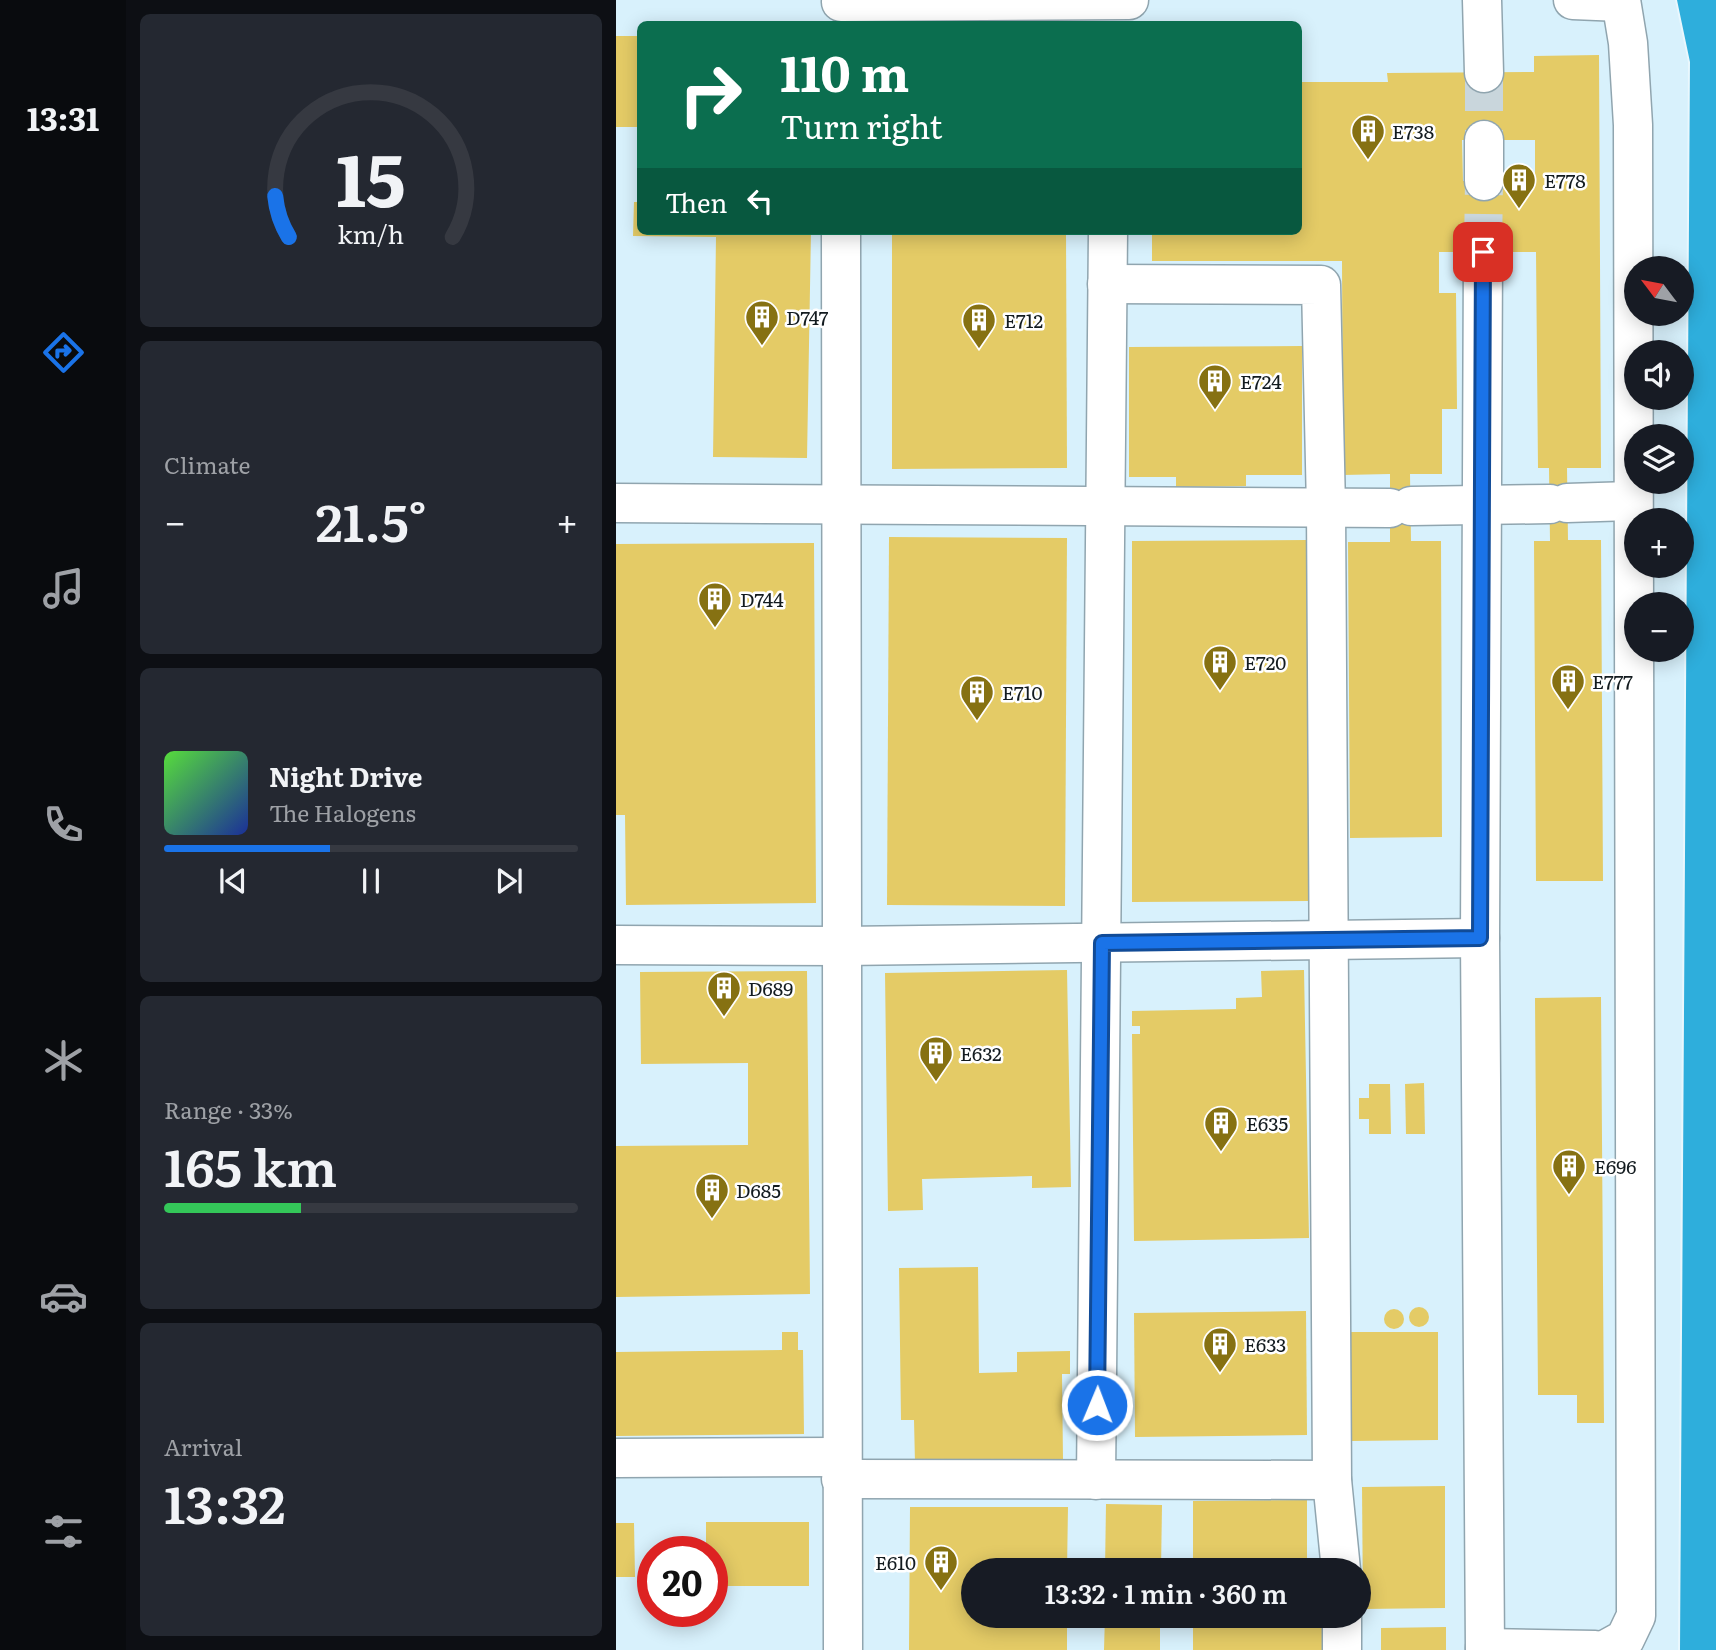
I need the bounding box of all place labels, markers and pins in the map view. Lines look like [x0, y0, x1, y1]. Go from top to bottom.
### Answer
building icon: E738 [1349, 112, 1387, 161]
place label: E738 [1392, 117, 1434, 145]
building icon: E778 [1500, 161, 1538, 210]
place label: E778 [1544, 166, 1586, 194]
pin [1453, 222, 1513, 282]
building icon: D747 [743, 298, 781, 347]
building icon: E712 [960, 301, 998, 350]
place label: D747 [786, 303, 829, 331]
place label: E712 [1004, 306, 1043, 334]
building icon: E724 [1196, 362, 1234, 411]
place label: E724 [1240, 367, 1282, 395]
building icon: D744 [696, 580, 734, 629]
place label: D744 [740, 585, 784, 613]
building icon: E720 [1201, 643, 1239, 692]
place label: E720 [1244, 648, 1286, 676]
building icon: E777 [1549, 662, 1587, 711]
place label: E777 [1592, 667, 1633, 695]
building icon: E710 [958, 673, 996, 722]
place label: E710 [1002, 678, 1042, 706]
building icon: D689 [705, 969, 743, 1018]
place label: D689 [748, 974, 793, 1002]
building icon: E632 [917, 1034, 955, 1083]
place label: E632 [960, 1039, 1002, 1067]
building icon: E635 [1202, 1104, 1240, 1153]
place label: E635 [1246, 1109, 1289, 1137]
building icon: E696 [1550, 1147, 1588, 1196]
place label: E696 [1594, 1152, 1636, 1180]
building icon: D685 [693, 1171, 731, 1220]
place label: D685 [736, 1176, 781, 1204]
building icon: E633 [1201, 1325, 1239, 1374]
place label: E633 [1244, 1330, 1286, 1358]
building icon: E610 [922, 1543, 960, 1592]
place label: E610 [875, 1548, 916, 1576]

